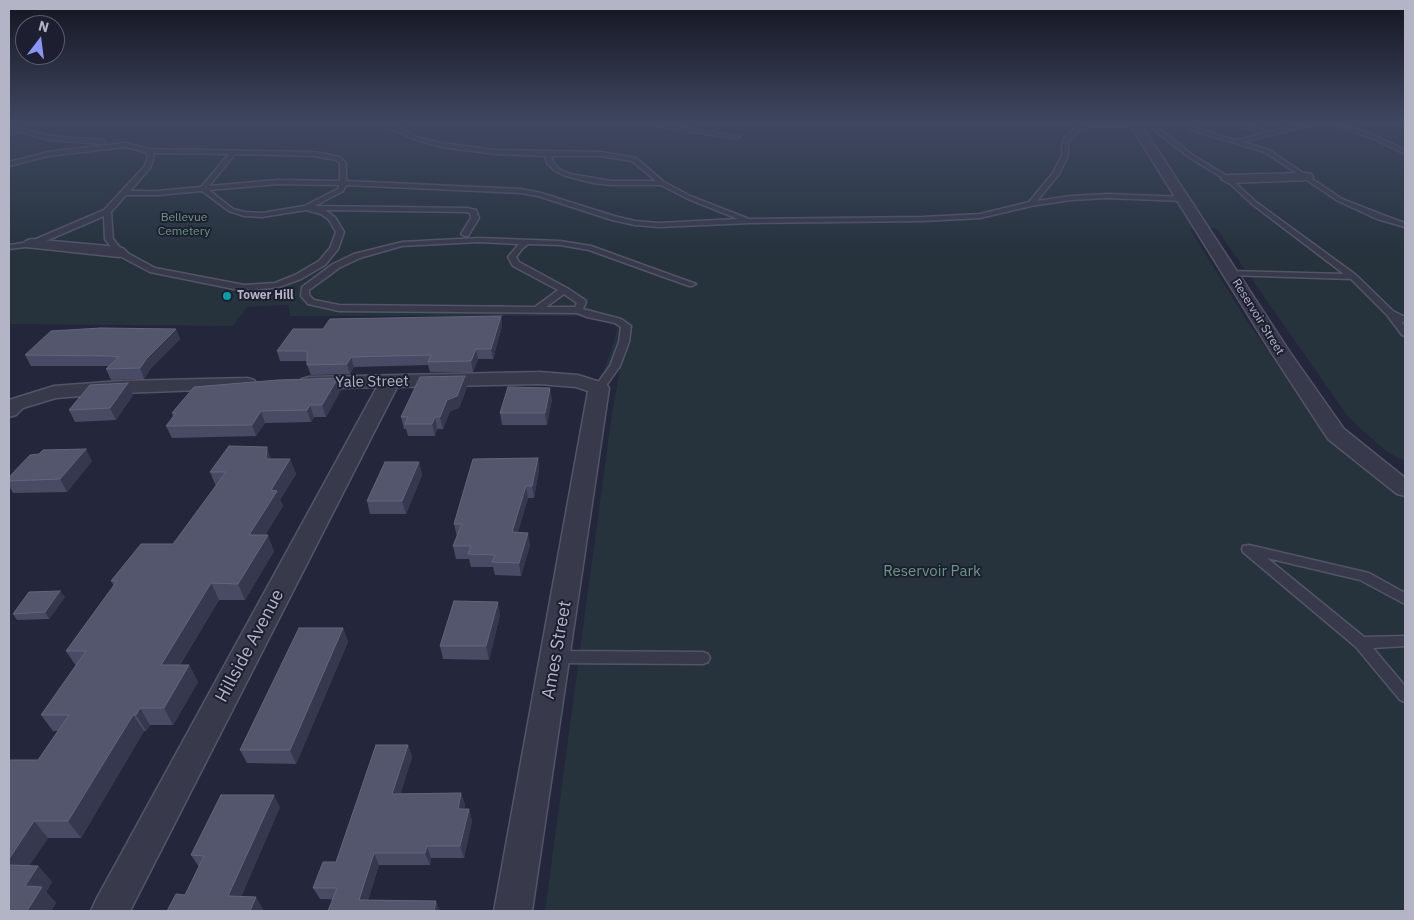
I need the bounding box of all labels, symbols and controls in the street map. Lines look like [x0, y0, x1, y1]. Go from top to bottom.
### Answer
north arrow [15, 15, 65, 65]
text: N [36, 16, 51, 36]
park label: Bellevue Cemetery [158, 211, 210, 239]
street label: Reservoir Street [1229, 276, 1287, 358]
place label: Tower Hill [237, 289, 294, 303]
marker: Tower Hill [221, 290, 233, 302]
street label: Yale Street [335, 372, 409, 392]
park label: Reservoir Park [883, 563, 981, 581]
street label: Hillside Avenue [211, 586, 289, 706]
street label: Ames Street [538, 599, 576, 701]

